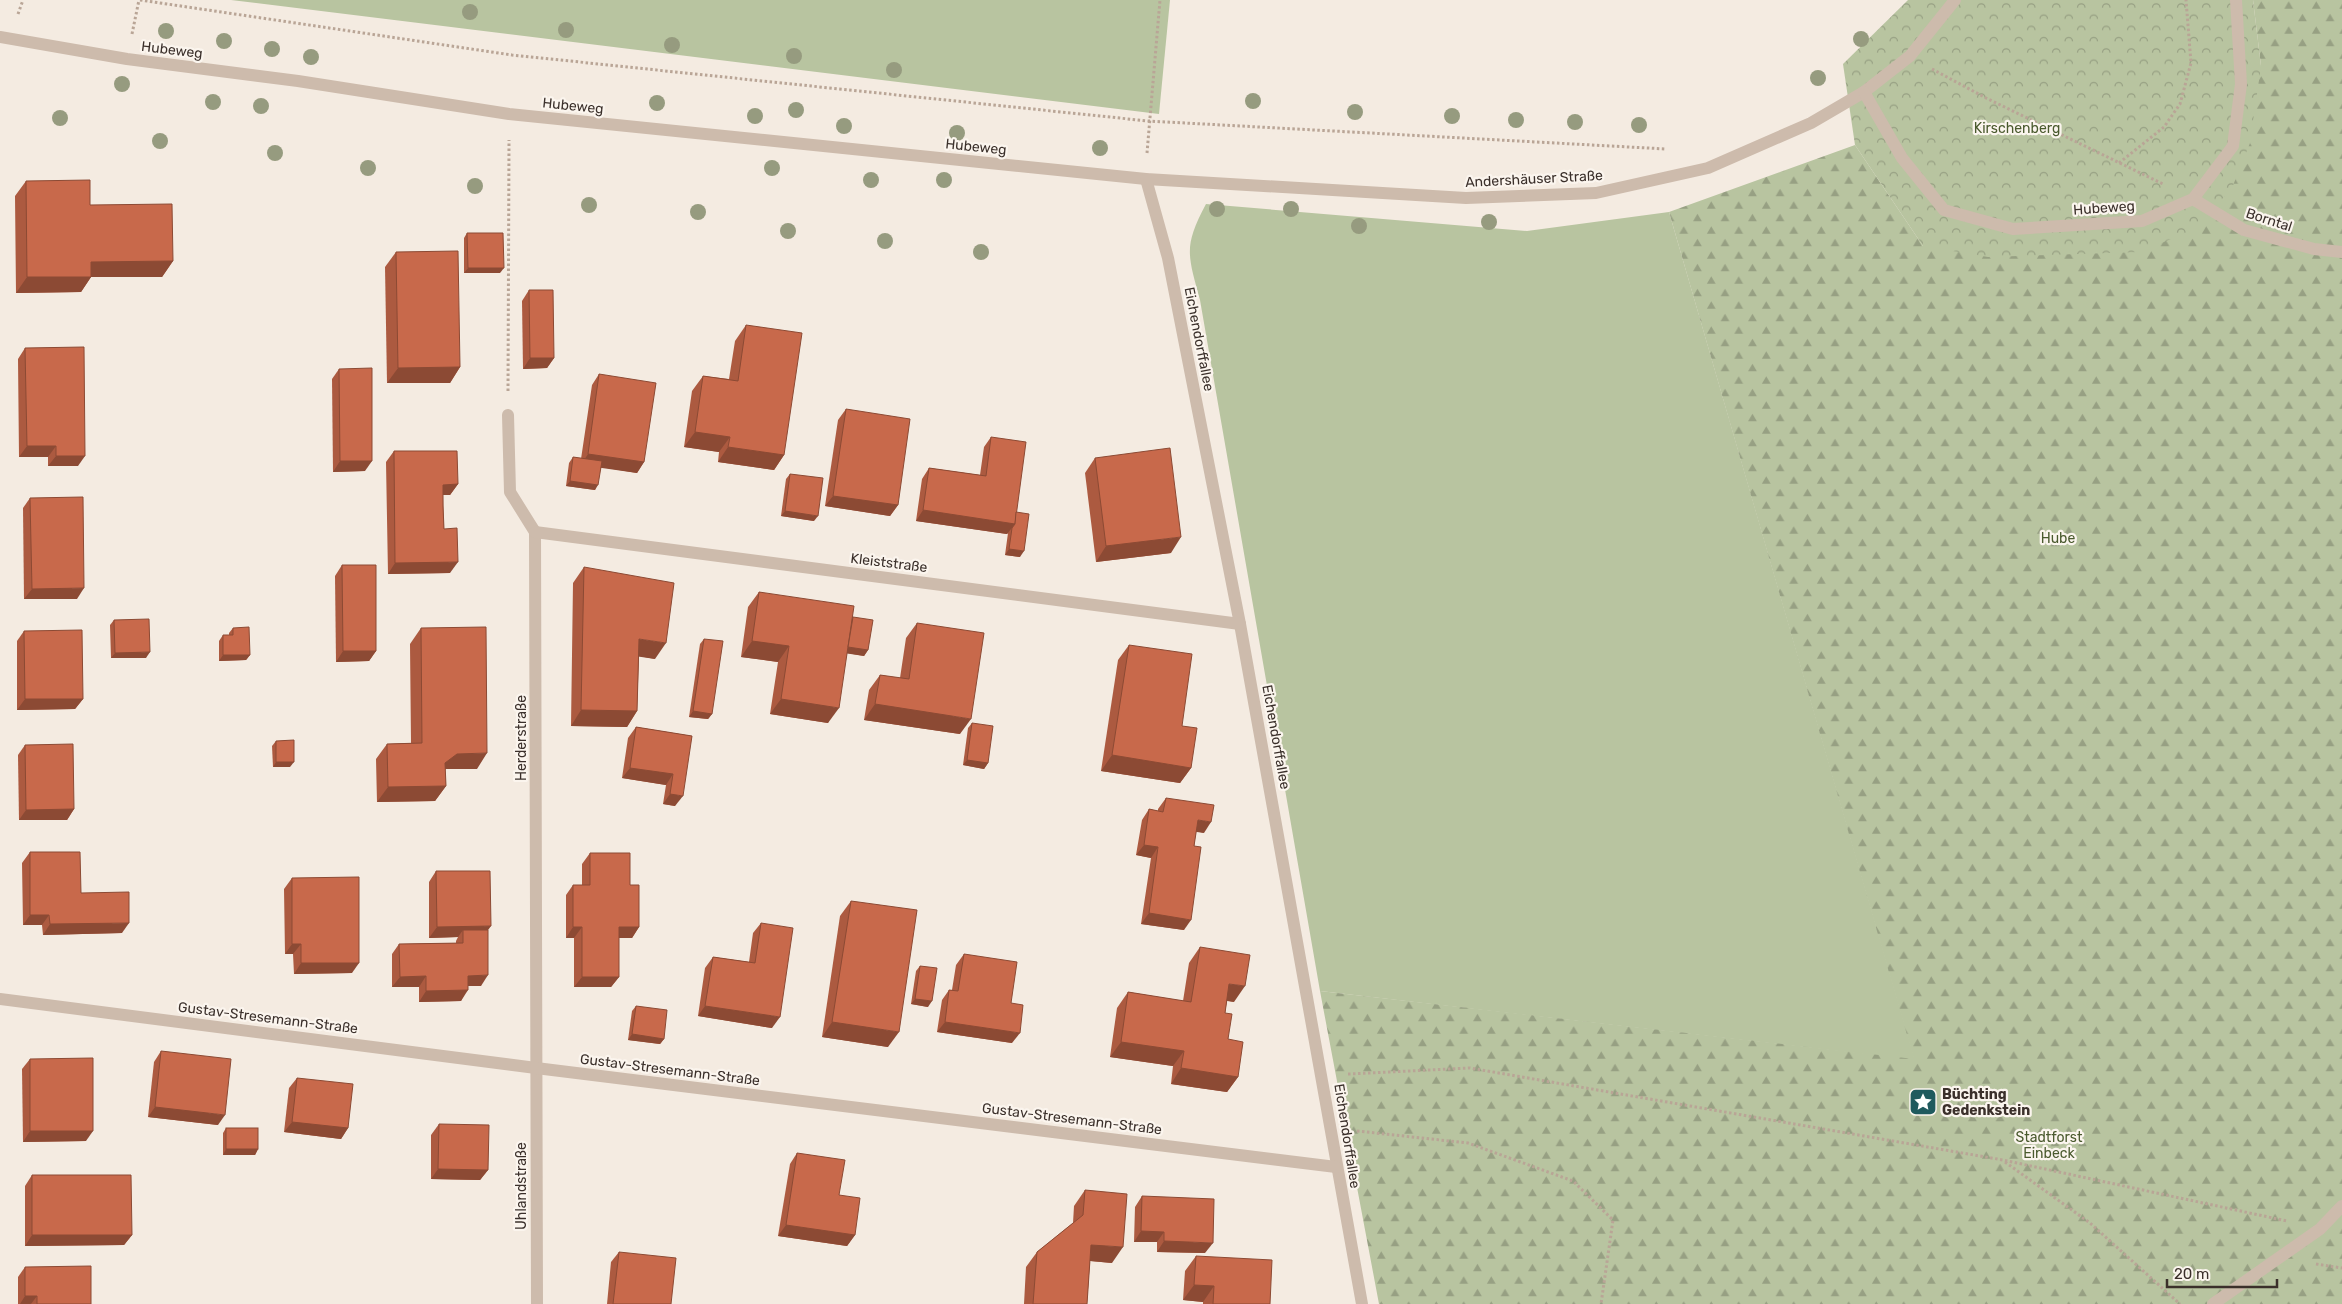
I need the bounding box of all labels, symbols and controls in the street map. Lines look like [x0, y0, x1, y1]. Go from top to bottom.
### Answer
street label: Hubeweg [140, 38, 204, 62]
street label: Hubeweg [541, 94, 605, 118]
park label: Kirschenberg [1974, 120, 2060, 137]
street label: Hubeweg [944, 135, 1008, 159]
street label: Andershäuser Straße [1465, 167, 1603, 191]
street label: Hubeweg [2073, 197, 2135, 219]
street label: Borntal [2244, 205, 2294, 235]
street label: Eichendorffallee [1181, 285, 1217, 393]
park label: Hube [2041, 530, 2075, 547]
street label: Kleiststraße [850, 550, 929, 576]
street label: Eichendorffallee [1258, 683, 1294, 791]
street label: Herderstraße [513, 695, 530, 781]
street label: Gustav-Stresemann-Straße [177, 999, 359, 1037]
street label: Gustav-Stresemann-Straße [579, 1051, 761, 1089]
street label: Eichendorffallee [1330, 1082, 1364, 1190]
place label: Büchting Gedenkstein [1942, 1086, 2030, 1119]
place icon: Büchting Gedenkstein [1908, 1087, 1938, 1117]
street label: Gustav-Stresemann-Straße [981, 1100, 1163, 1138]
park label: Stadtforst Einbeck [2016, 1129, 2083, 1162]
street label: Uhlandstraße [513, 1142, 530, 1230]
scale bar [2167, 1256, 2277, 1288]
text: 20 m [2174, 1265, 2209, 1283]

